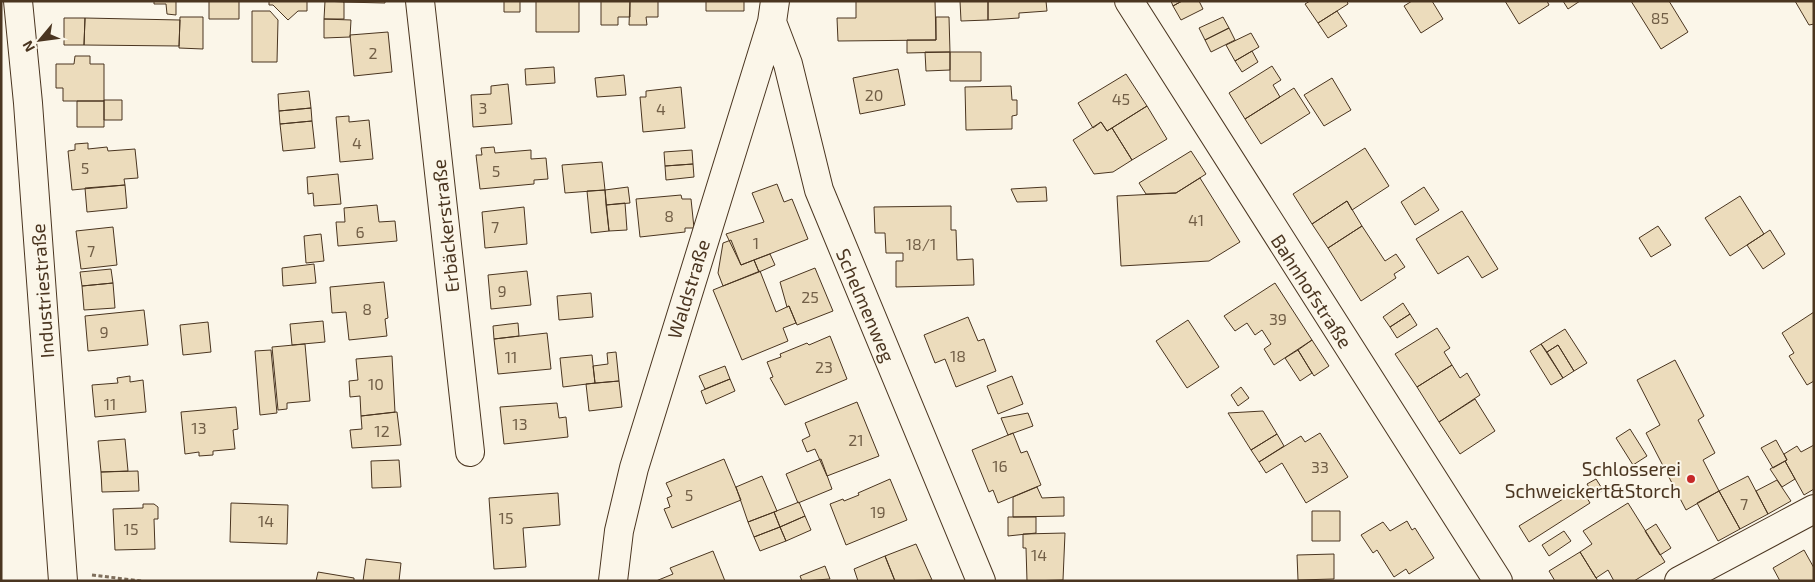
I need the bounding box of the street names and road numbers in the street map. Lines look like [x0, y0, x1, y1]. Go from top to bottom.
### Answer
street label: Erbäckerstraße [427, 158, 463, 294]
street label: Industriestraße [26, 223, 58, 359]
street label: Bahnhofstraße [1267, 230, 1357, 352]
street label: Waldstraße [662, 237, 714, 341]
street label: Schelmenweg [832, 245, 900, 366]

